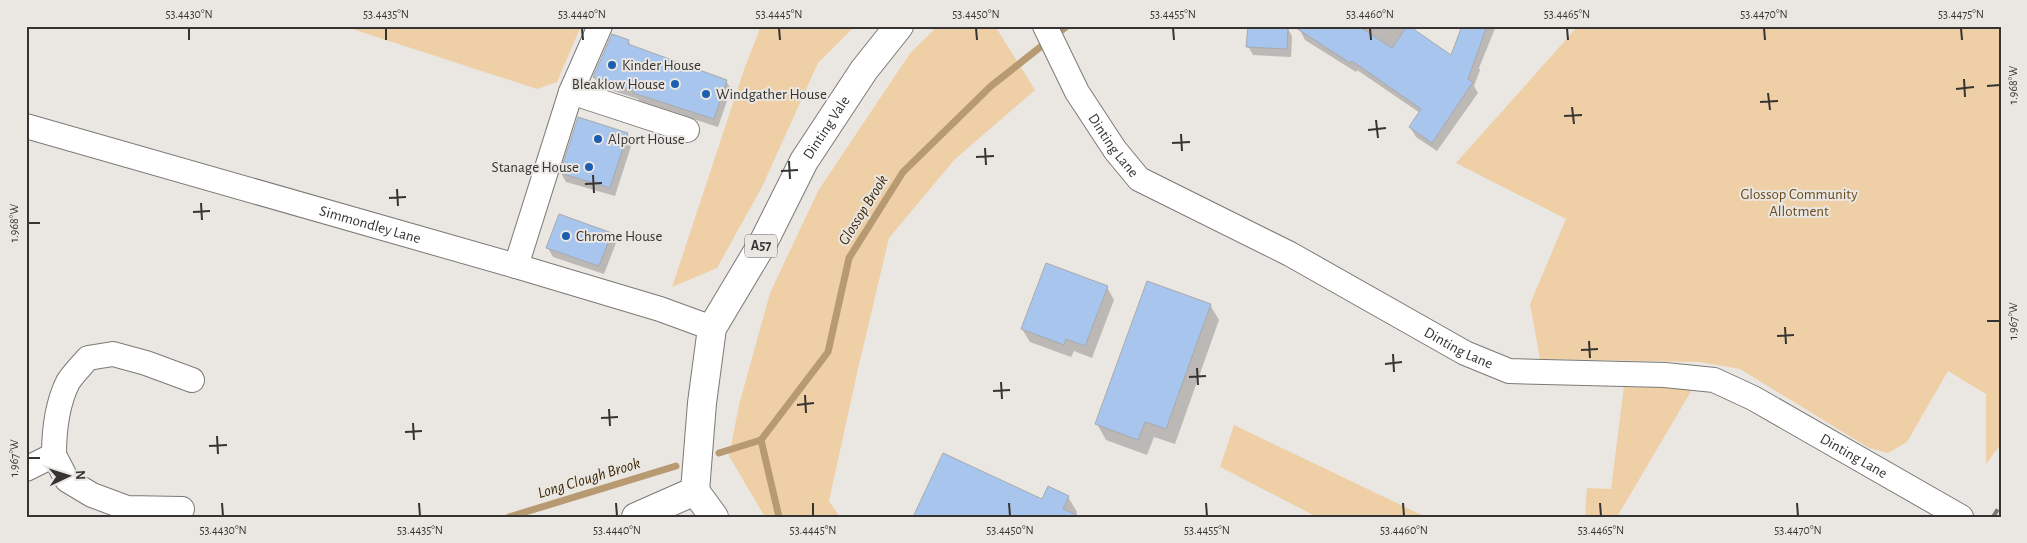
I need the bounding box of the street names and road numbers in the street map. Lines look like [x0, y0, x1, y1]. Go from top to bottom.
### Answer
street label: Dinting Vale [800, 93, 852, 162]
street label: Dinting Lane [1086, 111, 1142, 180]
street label: Simmondley Lane [318, 203, 423, 246]
road number: A57 [745, 235, 777, 258]
street label: Dinting Lane [1422, 324, 1495, 371]
street label: Dinting Lane [1818, 431, 1890, 481]

